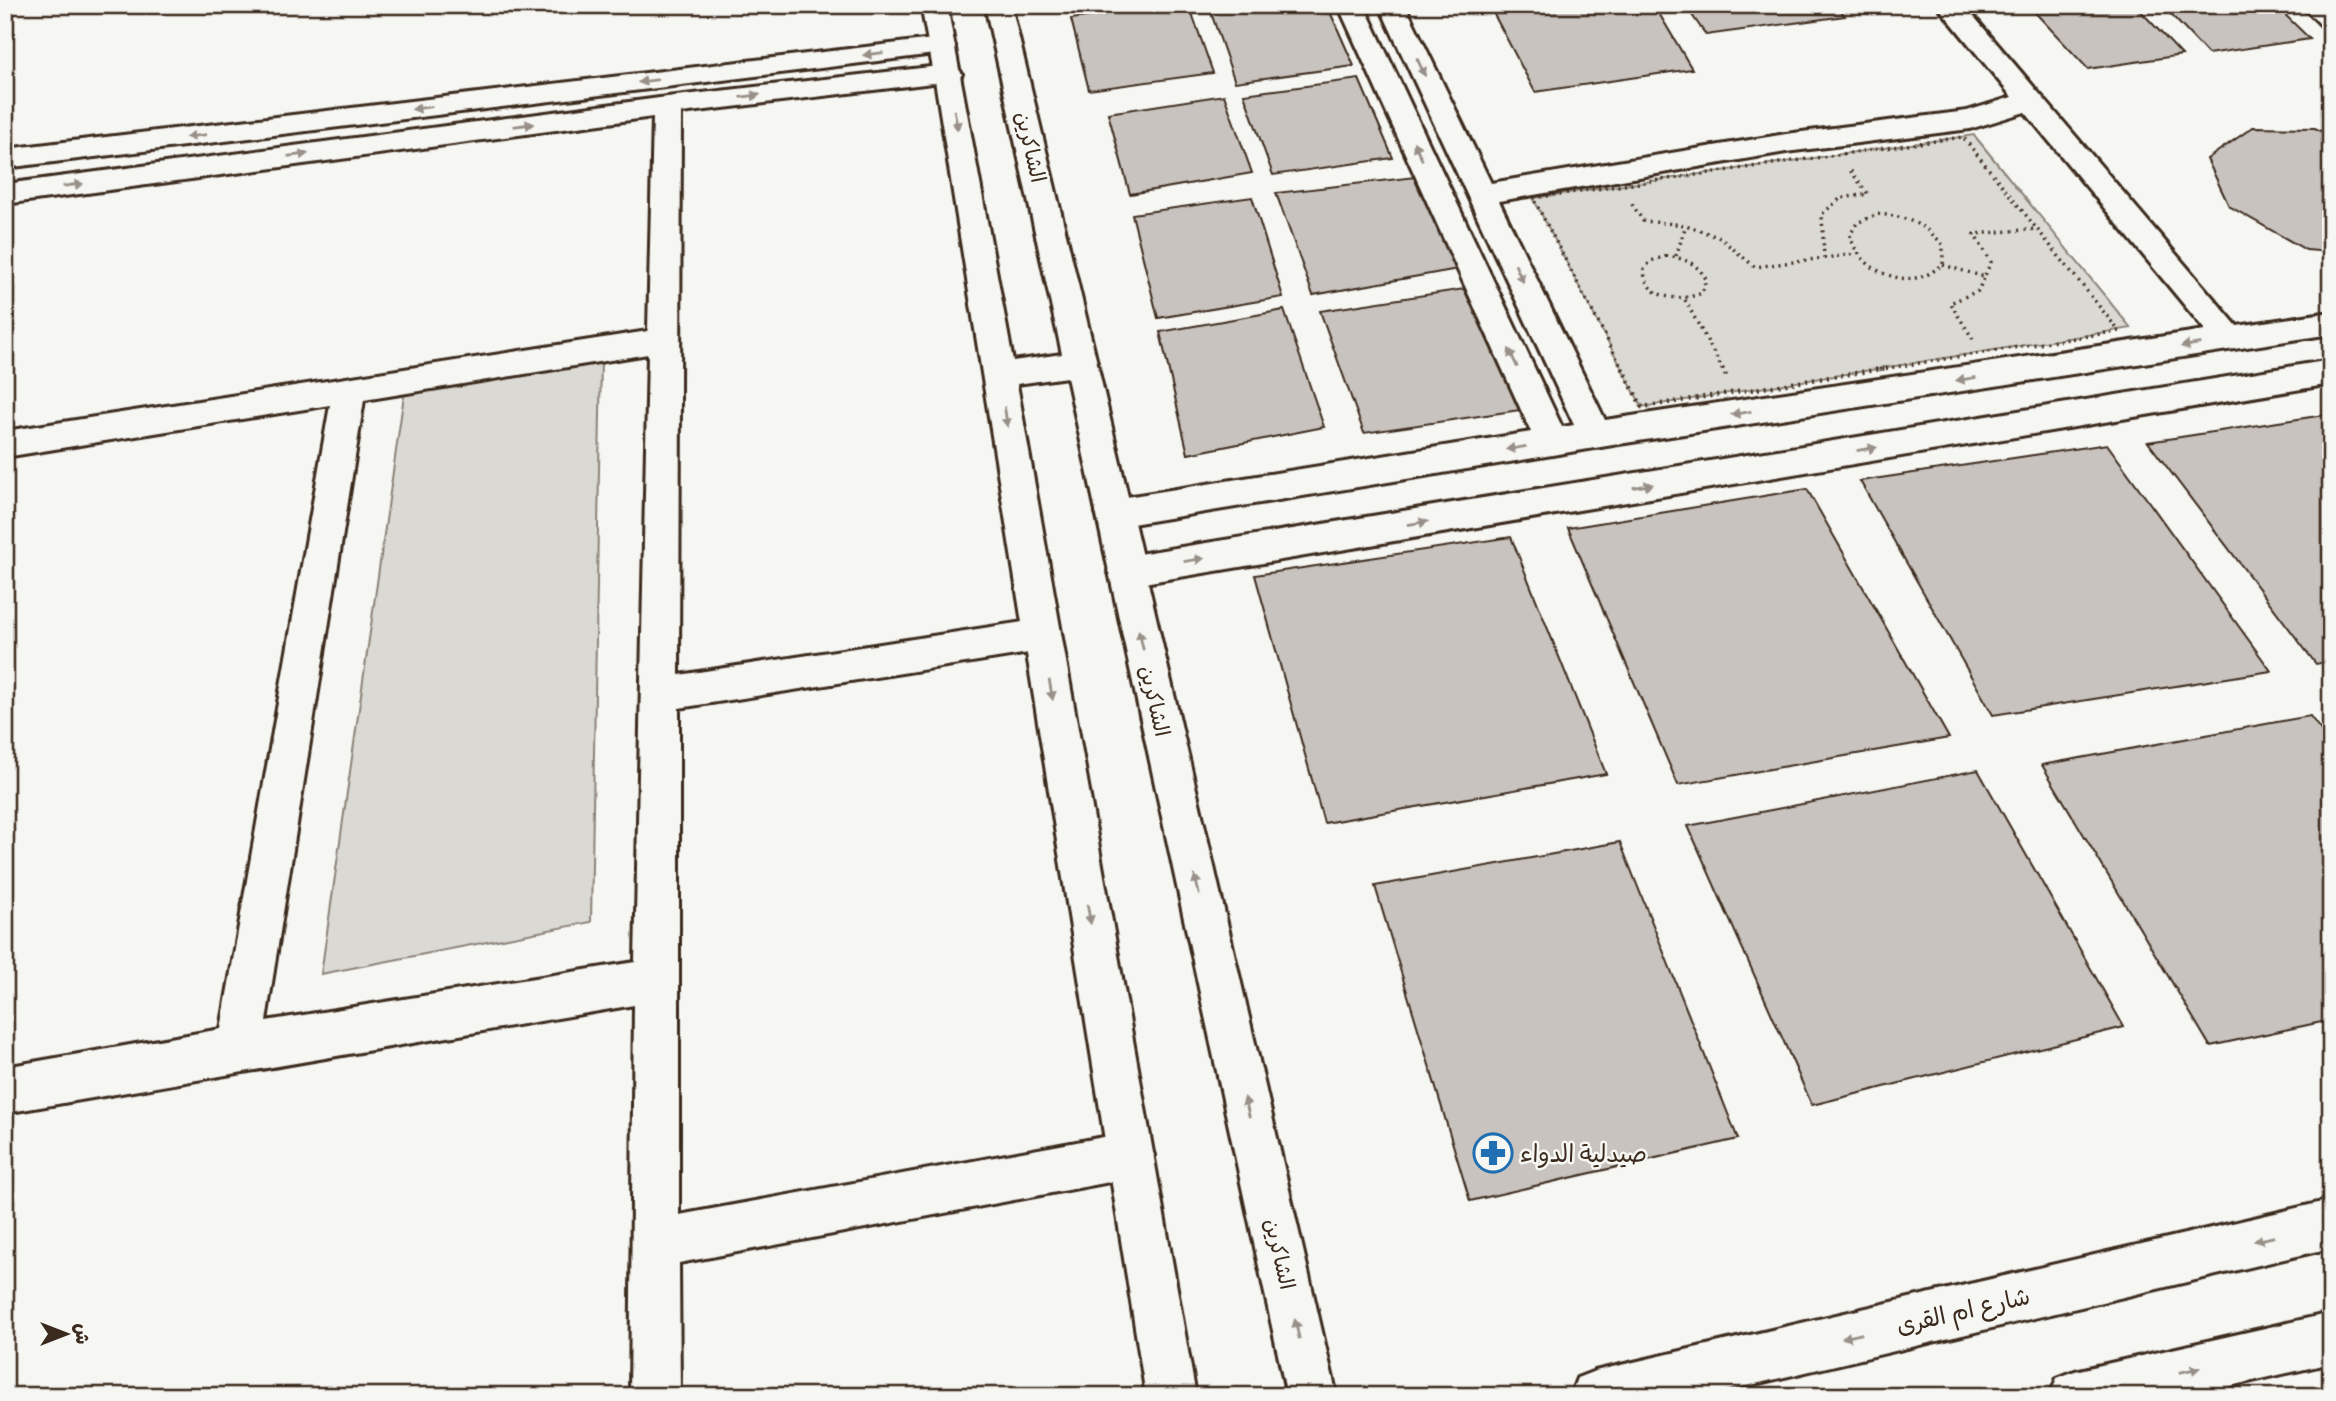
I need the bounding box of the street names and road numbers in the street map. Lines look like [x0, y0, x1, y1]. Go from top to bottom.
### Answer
street label: الشاكرين [1009, 109, 1053, 185]
street label: الشاكرين [1133, 663, 1177, 739]
street label: الشاكرين [1258, 1216, 1302, 1292]
street label: شارع ام القرى [1893, 1279, 2034, 1344]

